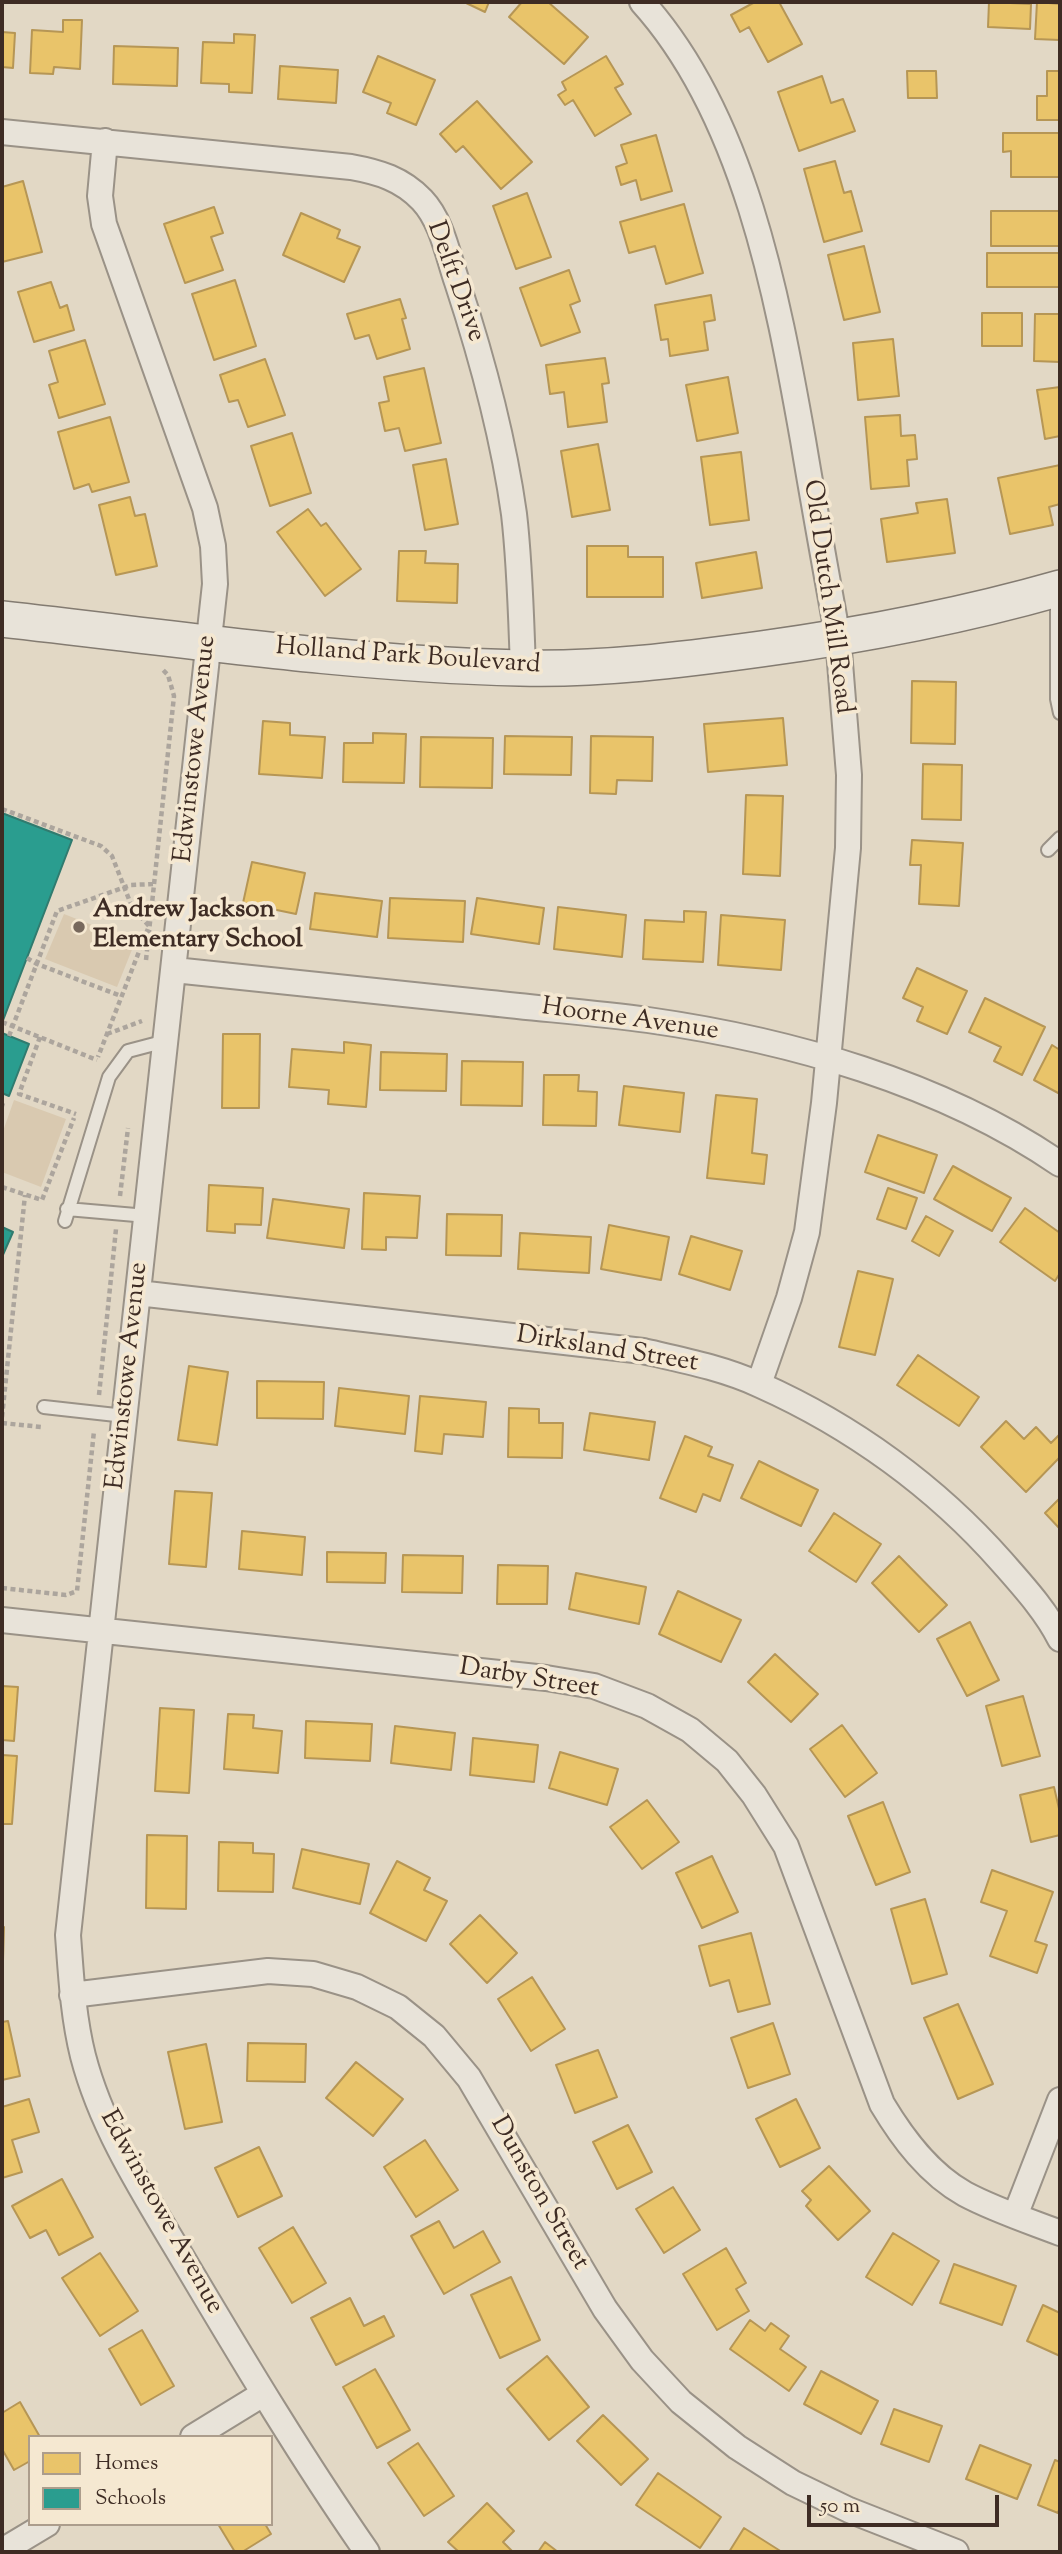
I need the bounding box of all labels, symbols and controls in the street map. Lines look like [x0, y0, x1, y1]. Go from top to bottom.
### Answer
street label: Delft Drive [418, 218, 490, 346]
street label: Old Dutch Mill Road [794, 478, 858, 716]
street label: Holland Park Boulevard [274, 633, 542, 683]
street label: Edwinstowe Avenue [170, 634, 224, 864]
place label: Andrew Jackson Elementary School [93, 896, 303, 958]
marker: Andrew Jackson Elementary School [71, 919, 87, 935]
street label: Hoorne Avenue [540, 993, 720, 1049]
street label: Edwinstowe Avenue [102, 1261, 156, 1491]
street label: Dirksland Street [514, 1321, 700, 1381]
street label: Darby Street [457, 1654, 601, 1706]
street label: Edwinstowe Avenue [91, 2106, 229, 2320]
street label: Dunston Street [481, 2112, 595, 2276]
legend [28, 2435, 273, 2526]
text: Homes [95, 2449, 158, 2479]
scale bar [810, 2480, 1002, 2524]
text: Schools [95, 2484, 166, 2514]
text: 50 m [820, 2492, 860, 2522]

